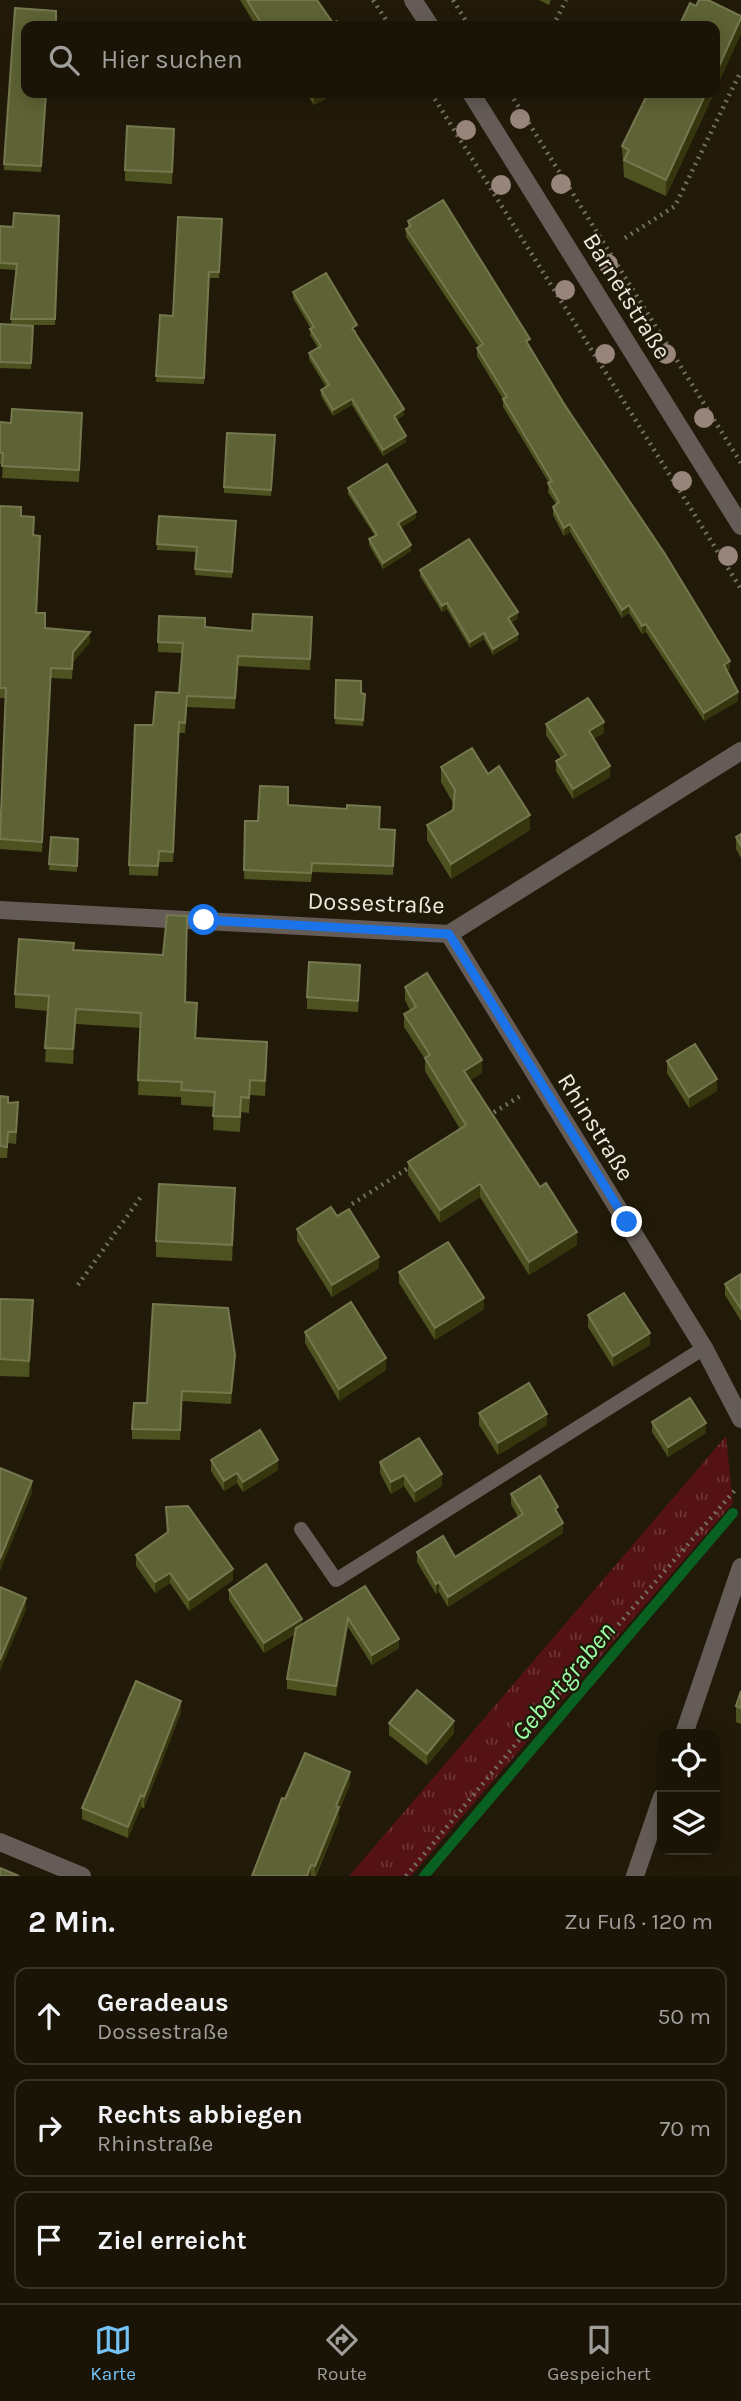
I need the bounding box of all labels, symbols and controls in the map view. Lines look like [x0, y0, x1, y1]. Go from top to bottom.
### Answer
search box [21, 21, 720, 98]
icon: search [45, 41, 83, 79]
text: Hier suchen [101, 44, 243, 75]
street label: Barnetstraße [577, 228, 677, 364]
street label: Dossestraße [307, 887, 445, 919]
route start [188, 904, 219, 935]
street label: Rhinstraße [552, 1068, 640, 1186]
route end [611, 1206, 642, 1237]
water label: Gebertgraben [505, 1616, 622, 1747]
map controls [657, 1729, 720, 1855]
button: locate [657, 1729, 720, 1792]
button: layers [657, 1792, 720, 1855]
text: 2 Min. [28, 1904, 115, 1940]
text: Zu Fuß · 120 m [564, 1908, 713, 1935]
text: Geradeaus [97, 1987, 229, 2018]
icon: ahead [30, 1997, 68, 2035]
text: 50 m [657, 2003, 711, 2030]
text: Dossestraße [97, 2018, 228, 2045]
text: Rechts abbiegen [97, 2099, 303, 2130]
icon: right [30, 2109, 68, 2147]
text: 70 m [660, 2115, 711, 2142]
text: Rhinstraße [97, 2130, 213, 2157]
icon: arrive [30, 2221, 68, 2259]
text: Ziel erreicht [97, 2225, 247, 2256]
tab: Karte [90, 2321, 136, 2385]
tab: Route [316, 2321, 367, 2385]
tab: Gespeichert [547, 2321, 651, 2385]

